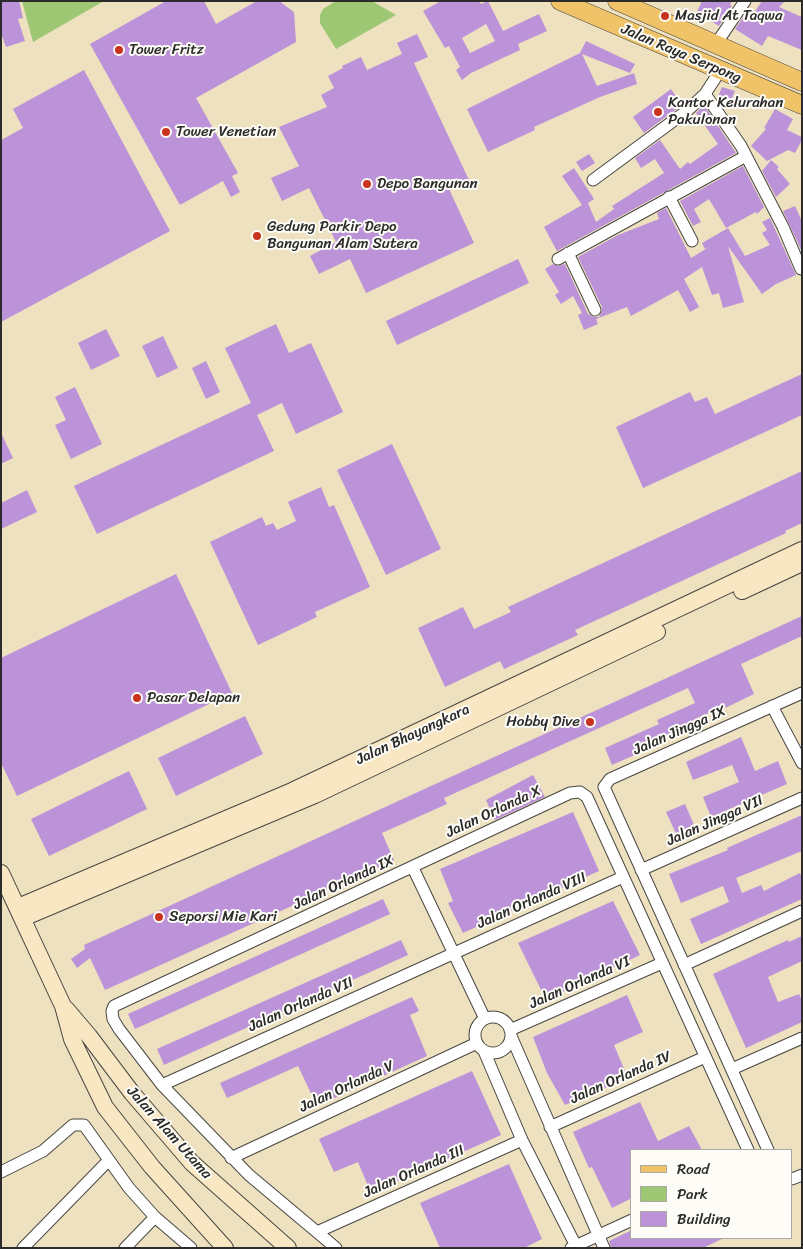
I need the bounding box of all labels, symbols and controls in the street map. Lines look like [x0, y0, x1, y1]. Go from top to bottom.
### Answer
place label: Masjid At Taqwa [675, 7, 783, 25]
marker: Masjid At Taqwa [659, 10, 671, 22]
street label: Jalan Raya Serpong [618, 21, 744, 87]
place label: Tower Fritz [129, 41, 204, 59]
marker: Tower Fritz [113, 44, 125, 56]
place label: Kantor Kelurahan Pakulonan [668, 94, 783, 129]
marker: Kantor Kelurahan Pakulonan [652, 106, 664, 118]
place label: Tower Venetian [176, 123, 276, 141]
marker: Tower Venetian [160, 126, 172, 138]
place label: Depo Bangunan [377, 175, 478, 193]
marker: Depo Bangunan [361, 178, 373, 190]
place label: Gedung Parkir Depo Bangunan Alam Sutera [267, 218, 418, 253]
marker: Gedung Parkir Depo Bangunan Alam Sutera [251, 230, 263, 242]
place label: Pasar Delapan [147, 689, 240, 707]
marker: Pasar Delapan [131, 692, 143, 704]
street label: Jalan Bhayangkara [353, 701, 473, 769]
street label: Jalan Jingga IX [631, 702, 729, 760]
place label: Hobby Dive [506, 713, 580, 731]
marker: Hobby Dive [584, 716, 596, 728]
street label: Jalan Orlanda X [443, 782, 545, 842]
street label: Jalan Jingga VII [664, 792, 766, 850]
street label: Jalan Orlanda IX [291, 852, 397, 914]
street label: Jalan Orlanda VIII [475, 869, 589, 933]
place label: Seporsi Mie Kari [169, 908, 277, 926]
marker: Seporsi Mie Kari [153, 911, 165, 923]
street label: Jalan Orlanda VI [527, 953, 633, 1013]
street label: Jalan Orlanda VII [246, 974, 356, 1036]
street label: Jalan Orlanda IV [568, 1048, 674, 1108]
street label: Jalan Orlanda V [297, 1057, 397, 1117]
street label: Jalan Alam Utama [123, 1083, 215, 1183]
street label: Jalan Orlanda III [361, 1142, 467, 1202]
legend [630, 1149, 793, 1239]
text: Road [677, 1156, 709, 1182]
text: Park [677, 1181, 708, 1207]
text: Building [677, 1206, 731, 1232]

